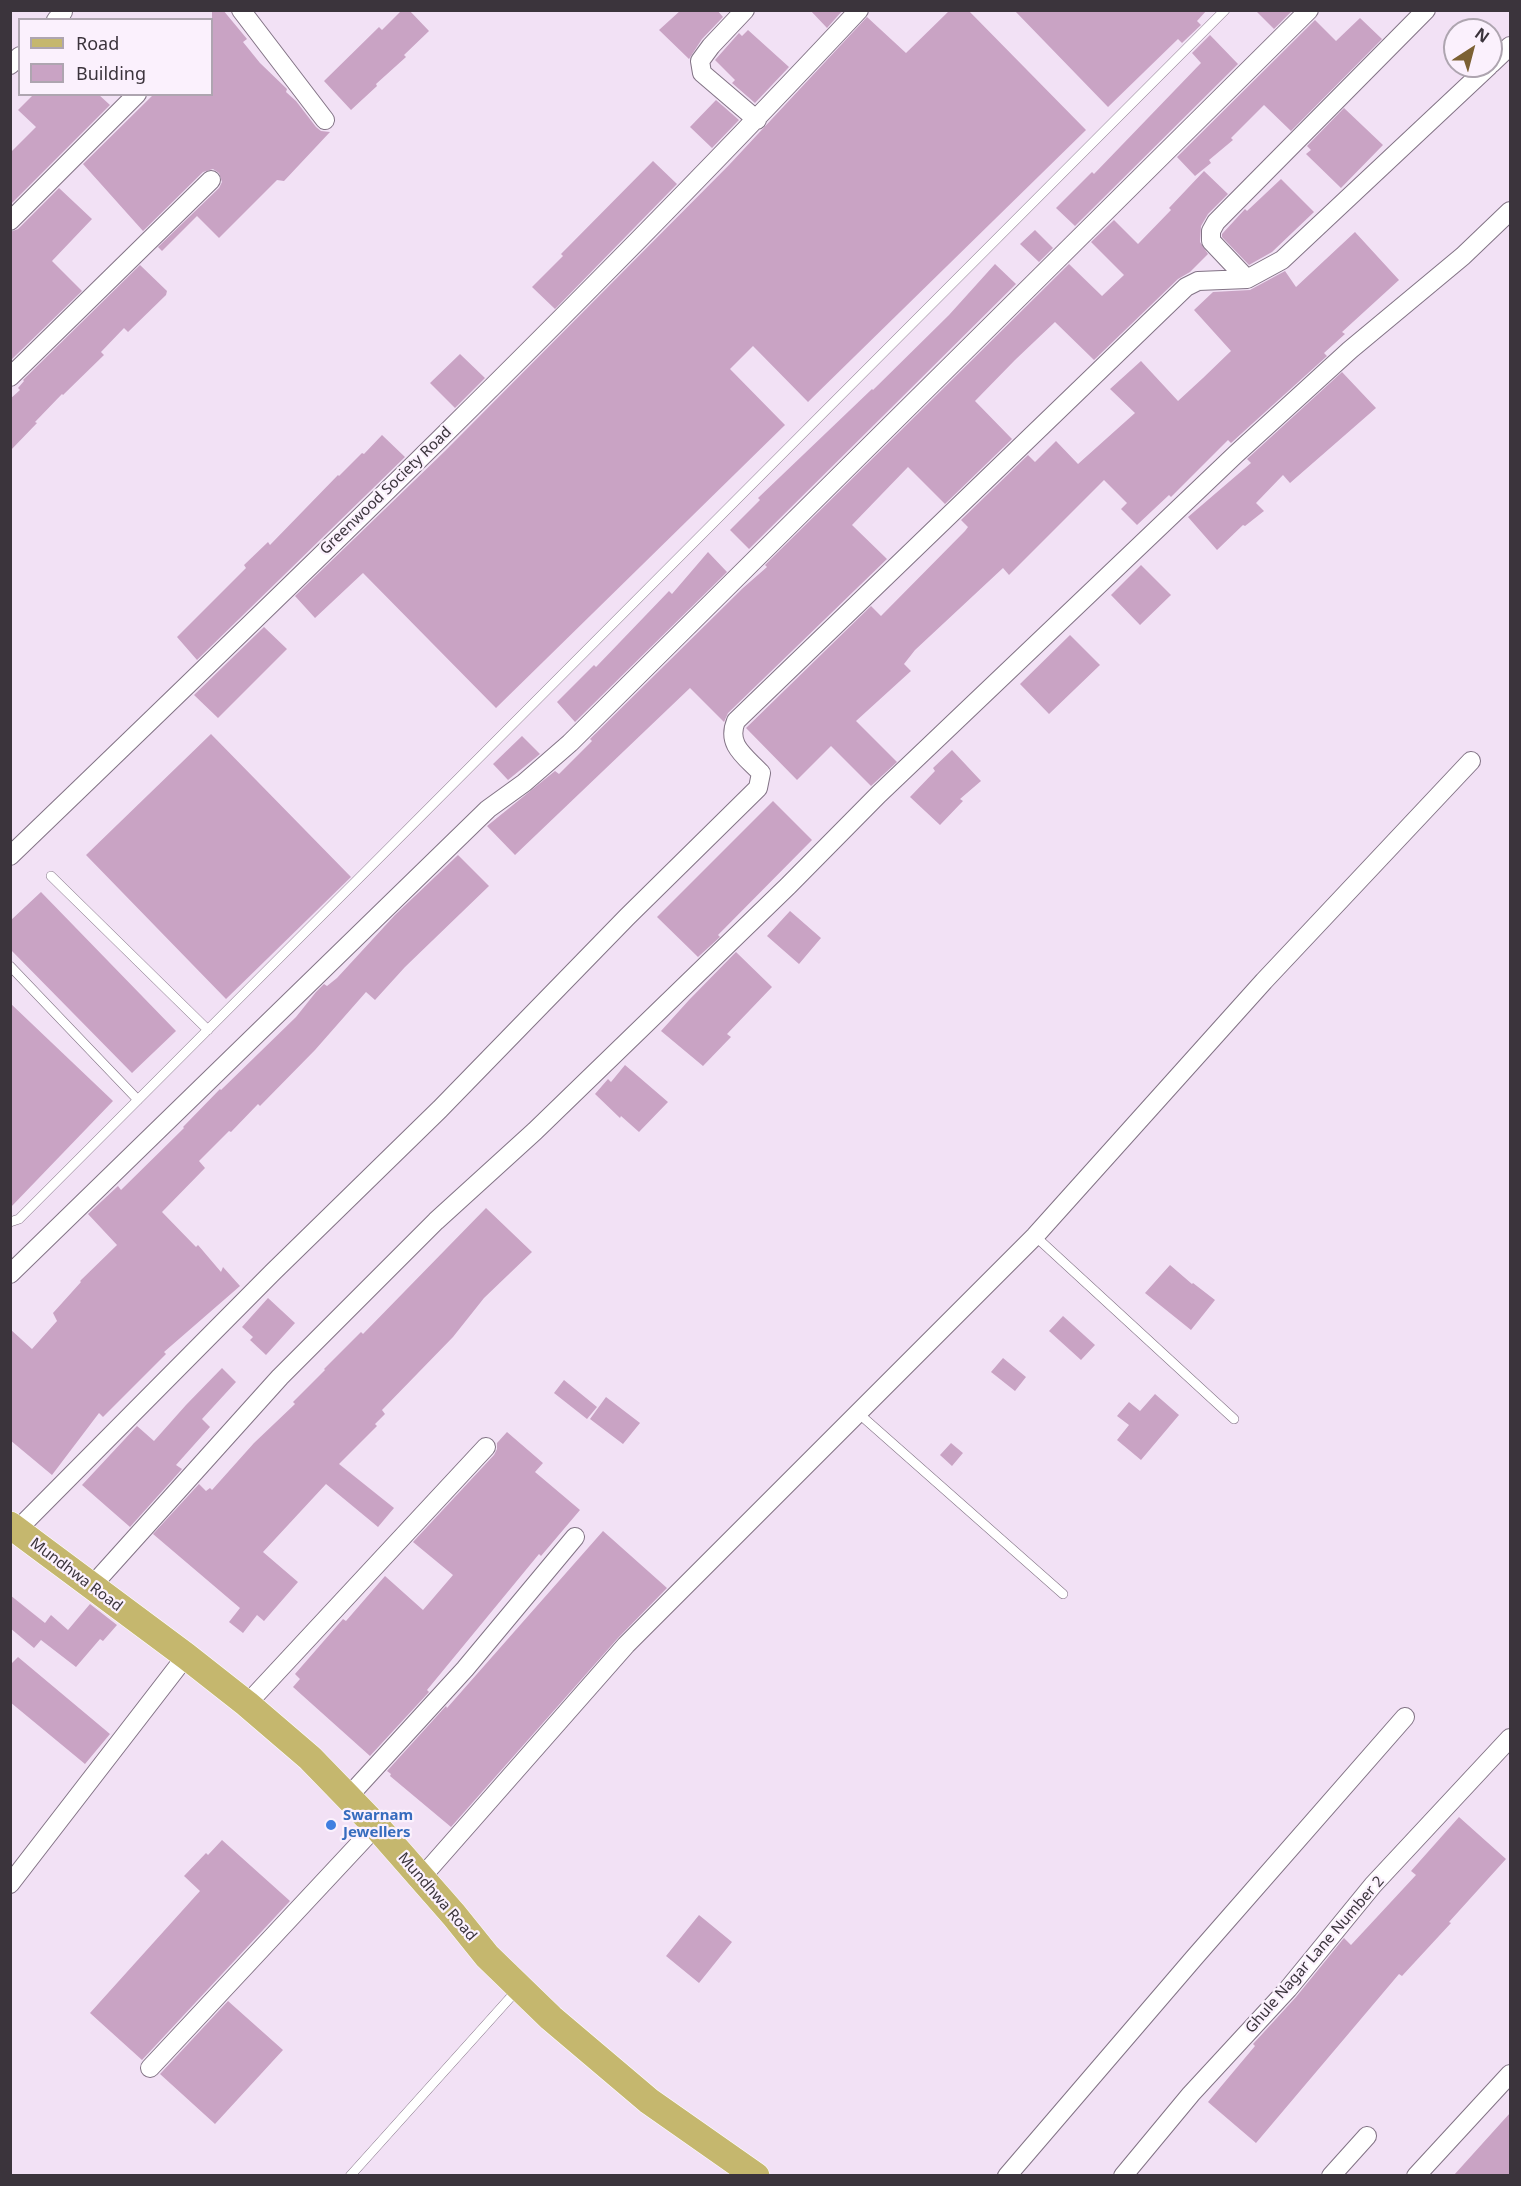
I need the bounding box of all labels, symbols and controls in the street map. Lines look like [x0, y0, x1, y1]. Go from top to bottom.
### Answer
legend [18, 18, 213, 96]
north arrow [1443, 18, 1503, 78]
text: N [1471, 22, 1494, 48]
text: Road [76, 31, 119, 55]
text: Building [76, 61, 146, 85]
street label: Greenwood Society Road [316, 423, 456, 559]
street label: Mundhwa Road [26, 1534, 126, 1616]
place label: Swarnam Jewellers [343, 1807, 413, 1842]
marker: Swarnam Jewellers [324, 1818, 338, 1832]
street label: Mundhwa Road [394, 1849, 480, 1945]
street label: Ghule Nagar Lane Number 2 [1242, 1873, 1388, 2037]

